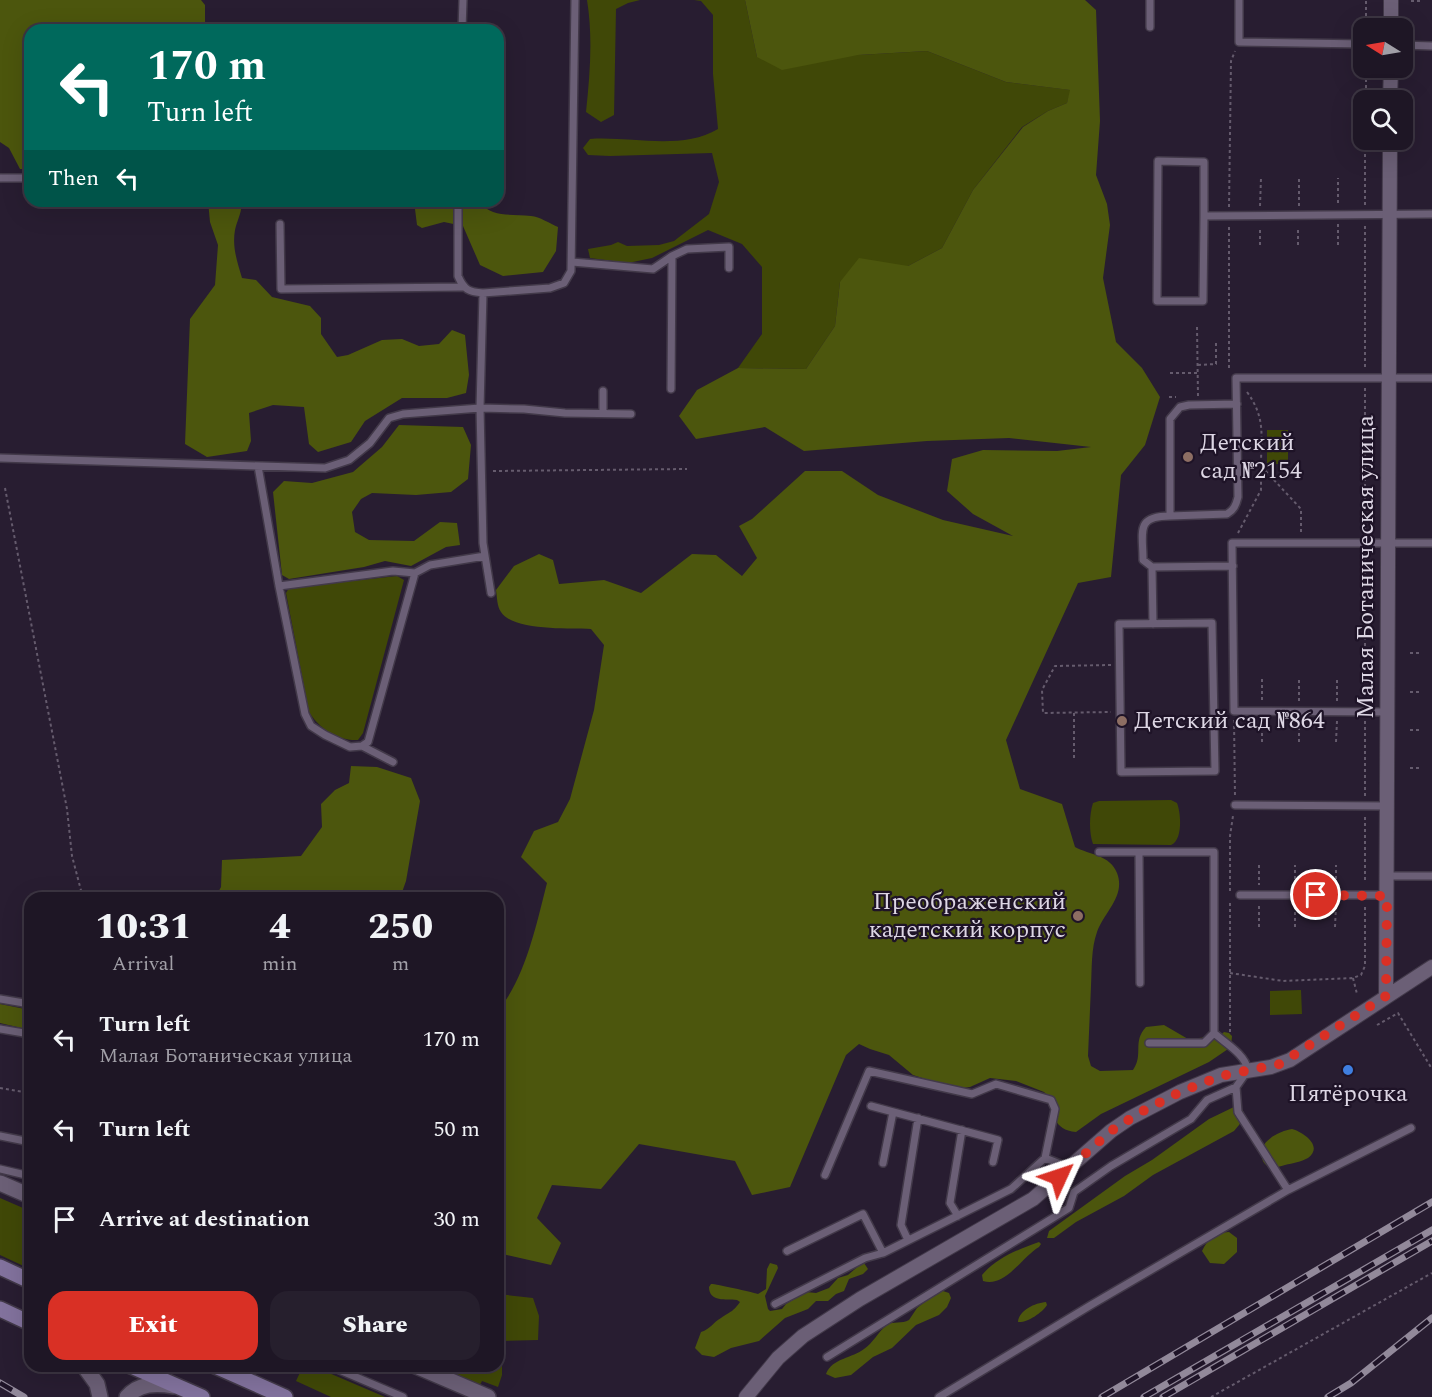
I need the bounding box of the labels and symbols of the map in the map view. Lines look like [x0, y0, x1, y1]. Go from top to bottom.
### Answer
north arrow [1353, 18, 1413, 78]
street label: Малая Ботаническая улица [1348, 415, 1384, 719]
place label: Детский сад №2154 [1200, 425, 1302, 489]
marker: Детский сад №2154 [1181, 450, 1195, 464]
place label: Детский сад №864 [1134, 703, 1325, 739]
marker: Детский сад №864 [1115, 714, 1129, 728]
pin [1290, 869, 1341, 920]
place label: Преображенский кадетский корпус [869, 884, 1066, 948]
marker: Преображенский кадетский корпус [1071, 909, 1085, 923]
marker: Пятёрочка [1341, 1063, 1355, 1077]
place label: Пятёрочка [1288, 1076, 1408, 1112]
position arrow [1027, 1145, 1091, 1209]

